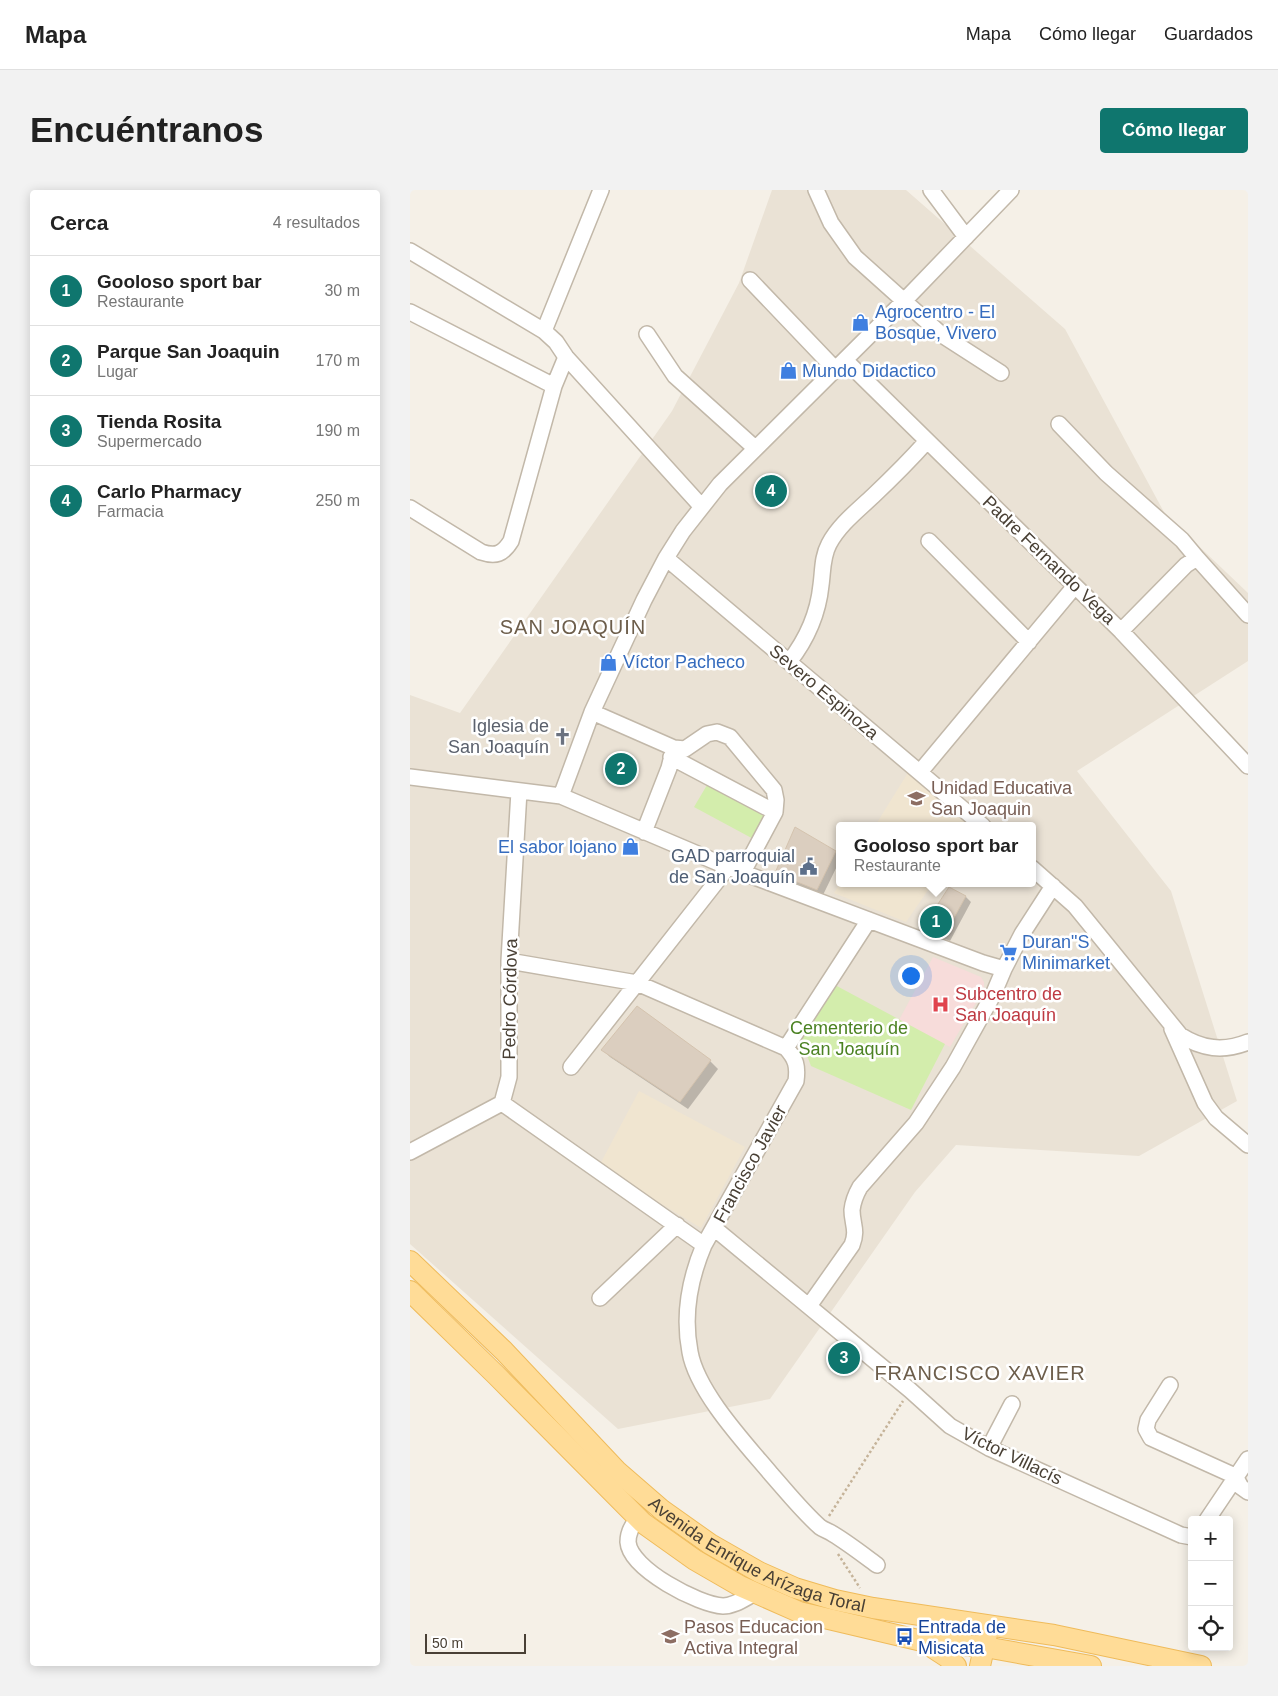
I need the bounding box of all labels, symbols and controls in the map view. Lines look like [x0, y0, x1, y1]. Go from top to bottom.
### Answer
text: Mapa [25, 21, 86, 48]
text: Mapa [966, 24, 1011, 44]
text: Cómo llegar [1039, 24, 1136, 44]
text: Guardados [1164, 24, 1253, 44]
button: Cómo llegar [1100, 108, 1248, 153]
text: Encuéntranos [30, 110, 263, 149]
text: Cerca [50, 211, 108, 234]
text: 4 resultados [273, 214, 360, 231]
text: Gooloso sport bar [97, 271, 262, 292]
text: 1 [62, 282, 70, 299]
text: 30 m [324, 282, 360, 299]
text: Restaurante [97, 293, 184, 310]
place label: Agrocentro - El Bosque, Vivero [875, 302, 997, 343]
shop icon: Agrocentro - El Bosque, Vivero [851, 312, 871, 332]
text: Parque San Joaquin [97, 341, 280, 362]
text: 2 [62, 352, 70, 369]
text: 170 m [316, 352, 360, 369]
shop icon: Mundo Didactico [778, 361, 798, 381]
place label: Mundo Didactico [802, 361, 936, 381]
text: Lugar [97, 363, 138, 380]
text: Tienda Rosita [97, 411, 221, 432]
text: 3 [62, 422, 70, 439]
text: 190 m [316, 422, 360, 439]
text: Supermercado [97, 433, 202, 450]
pin: 4 [755, 472, 787, 510]
text: Carlo Pharmacy [97, 481, 242, 502]
text: 4 [62, 492, 70, 509]
text: 250 m [316, 492, 360, 509]
street label: Padre Fernando Vega [979, 492, 1120, 629]
text: Farmacia [97, 503, 164, 520]
district label: SAN JOAQUÍN [500, 616, 646, 638]
street label: Severo Espinoza [765, 641, 883, 744]
shop icon: Víctor Pacheco [599, 652, 619, 672]
place label: Víctor Pacheco [623, 652, 745, 672]
place label: Iglesia de San Joaquín [448, 716, 549, 757]
church icon: Iglesia de San Joaquín [553, 726, 573, 746]
pin: 2 [605, 750, 637, 788]
place label: Unidad Educativa San Joaquin [931, 778, 1073, 819]
school or university icon: Unidad Educativa San Joaquin [907, 788, 927, 808]
popup [836, 822, 1036, 887]
text: Gooloso sport bar [854, 835, 1018, 856]
place label: El sabor lojano [498, 837, 617, 857]
shop icon: El sabor lojano [621, 837, 641, 857]
place label: GAD parroquial de San Joaquín [669, 846, 795, 887]
public building icon: GAD parroquial de San Joaquín [799, 856, 819, 876]
text: Restaurante [854, 857, 941, 874]
pin: 1 [920, 903, 952, 941]
place label: Duran"S Minimarket [1022, 932, 1110, 973]
street label: Pedro Córdova [499, 937, 521, 1060]
supermarket icon: Duran"S Minimarket [998, 942, 1018, 962]
your location [898, 963, 924, 989]
place label: Subcentro de San Joaquín [955, 984, 1062, 1025]
hospital icon: Subcentro de San Joaquín [931, 994, 951, 1014]
park label: Cementerio de San Joaquín [790, 1018, 908, 1059]
street label: Francisco Javier [709, 1102, 791, 1226]
pin: 3 [828, 1339, 860, 1377]
district label: FRANCISCO XAVIER [874, 1362, 1086, 1384]
street label: Víctor Villacís [959, 1423, 1065, 1489]
street label: Avenida Enrique Arízaga Toral [645, 1493, 867, 1616]
map controls [1188, 1516, 1233, 1651]
button: + [1188, 1516, 1233, 1561]
button: − [1188, 1561, 1233, 1606]
button: locate [1188, 1606, 1233, 1651]
place label: Pasos Educacion Activa Integral [684, 1617, 823, 1658]
place label: Entrada de Misicata [918, 1617, 1006, 1658]
school or university icon: Pasos Educacion Activa Integral [660, 1627, 680, 1647]
bus stop icon: Entrada de Misicata [894, 1627, 914, 1647]
scale bar [425, 1631, 526, 1654]
text: 50 m [432, 1635, 463, 1651]

